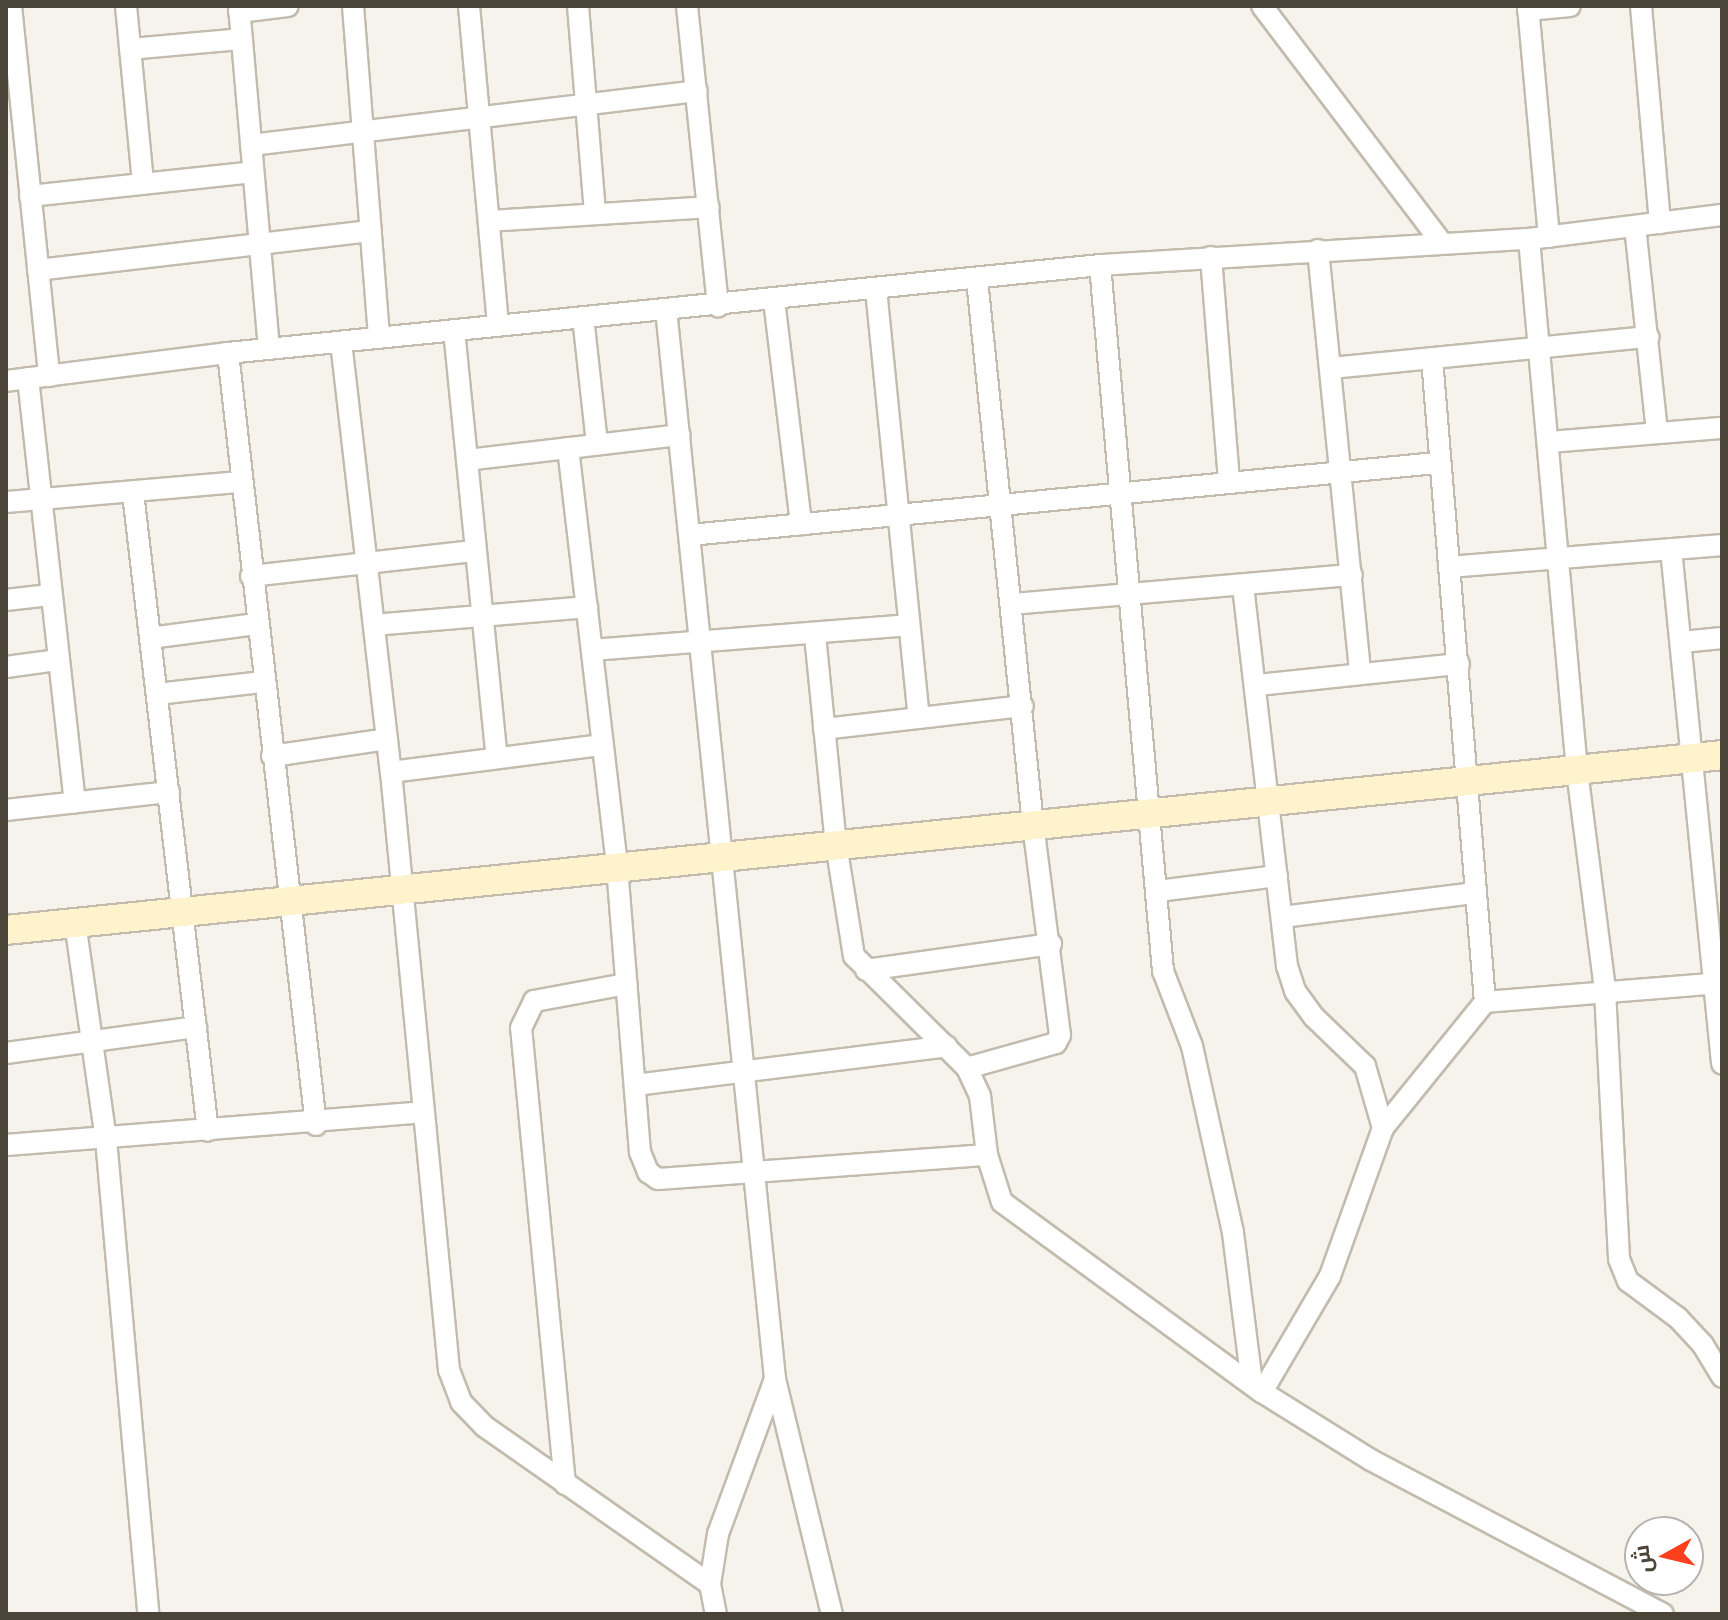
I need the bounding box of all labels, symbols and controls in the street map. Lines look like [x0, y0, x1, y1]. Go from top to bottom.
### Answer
north arrow [1624, 1516, 1704, 1596]
text: ش [1626, 1543, 1658, 1575]

